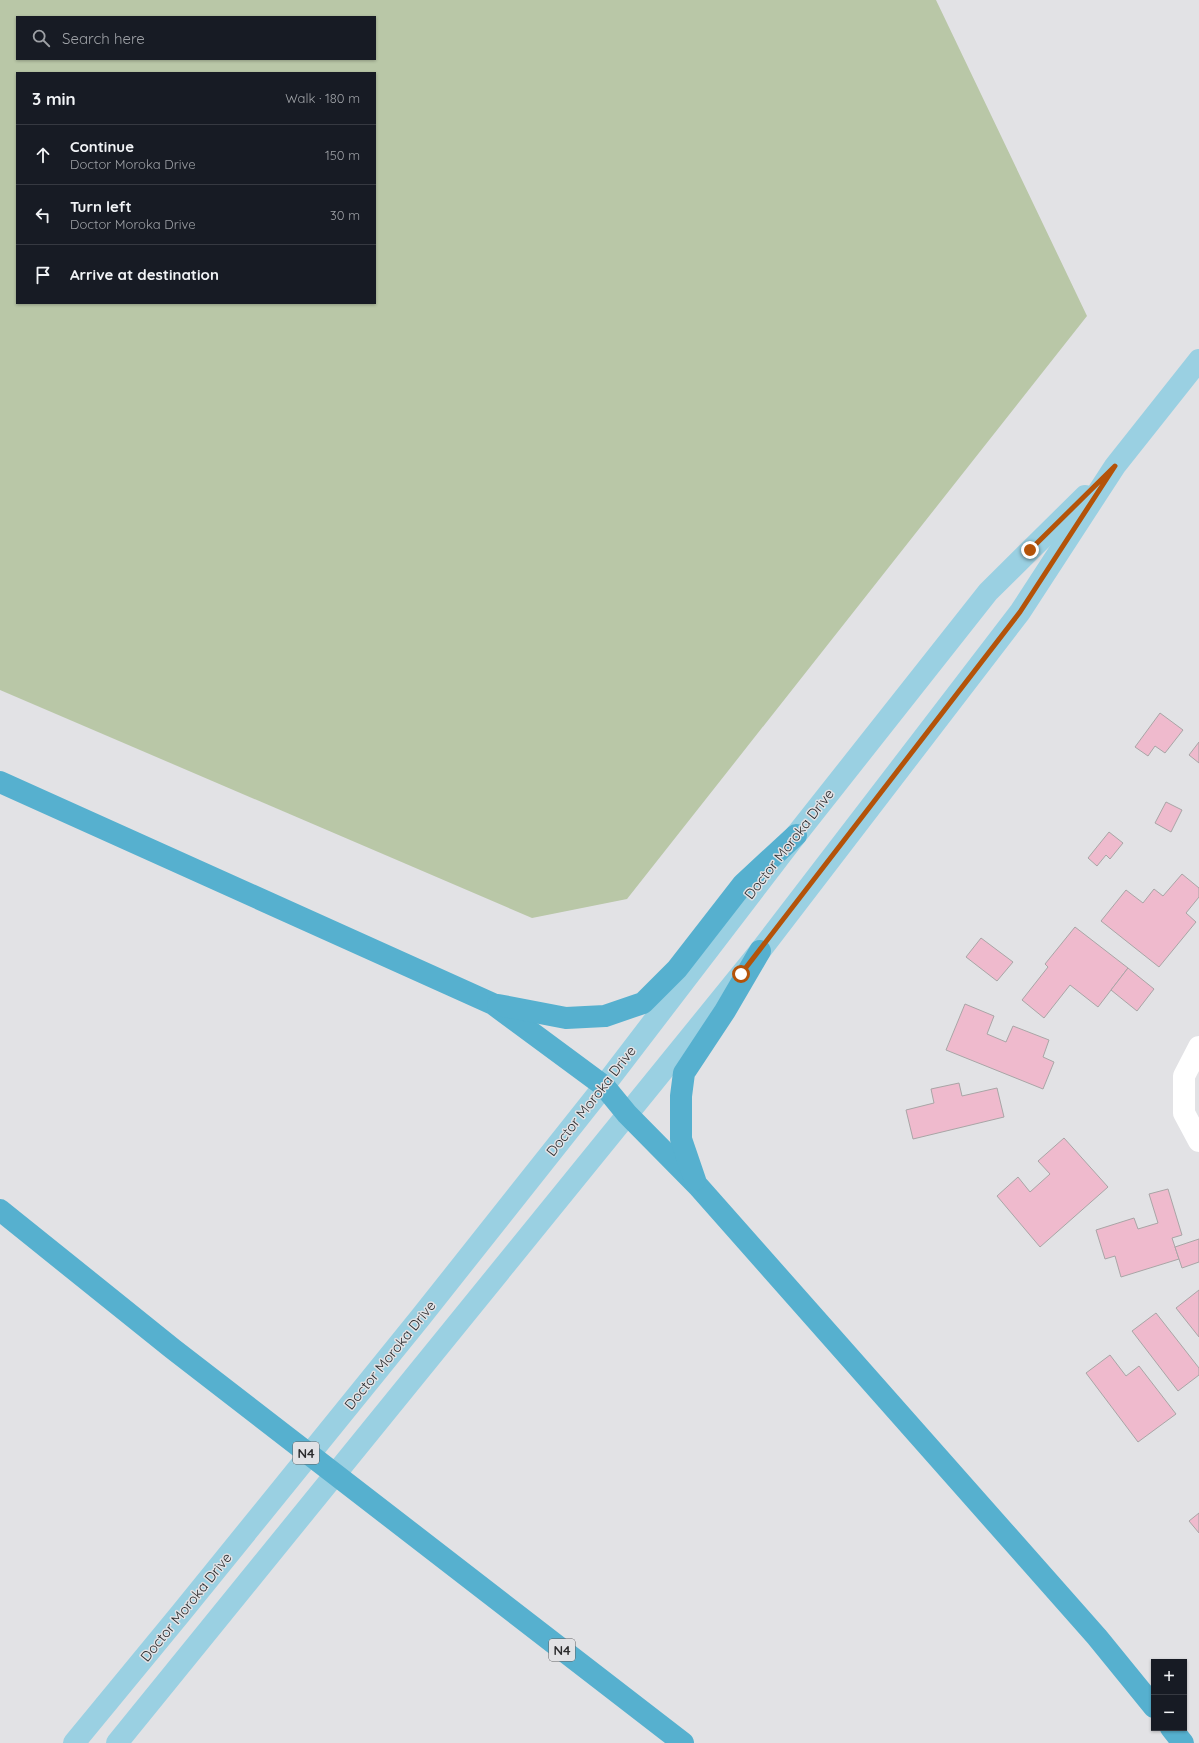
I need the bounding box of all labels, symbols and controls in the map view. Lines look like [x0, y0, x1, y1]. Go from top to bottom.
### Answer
search box [16, 16, 376, 60]
icon: search [30, 27, 52, 49]
text: Search here [62, 29, 145, 48]
text: 3 min [32, 88, 76, 109]
text: Walk · 180 m [285, 90, 360, 106]
text: Continue [70, 137, 134, 156]
icon: ahead [32, 144, 54, 166]
text: 150 m [325, 147, 360, 163]
text: Doctor Moroka Drive [70, 156, 196, 172]
text: Turn left [70, 197, 132, 216]
icon: left [32, 204, 54, 226]
text: 30 m [330, 207, 360, 223]
text: Doctor Moroka Drive [70, 216, 196, 232]
icon: arrive [32, 264, 54, 286]
text: Arrive at destination [70, 265, 219, 284]
route end [1021, 541, 1039, 559]
street label: Doctor Moroka Drive [740, 785, 838, 903]
route start [732, 965, 750, 983]
street label: Doctor Moroka Drive [542, 1042, 640, 1160]
street label: Doctor Moroka Drive [340, 1297, 440, 1413]
road number: N4 [293, 1442, 319, 1464]
street label: Doctor Moroka Drive [136, 1549, 236, 1665]
road number: N4 [549, 1639, 575, 1661]
map controls [1151, 1659, 1187, 1731]
button: + [1151, 1659, 1187, 1695]
button: − [1151, 1695, 1187, 1731]

